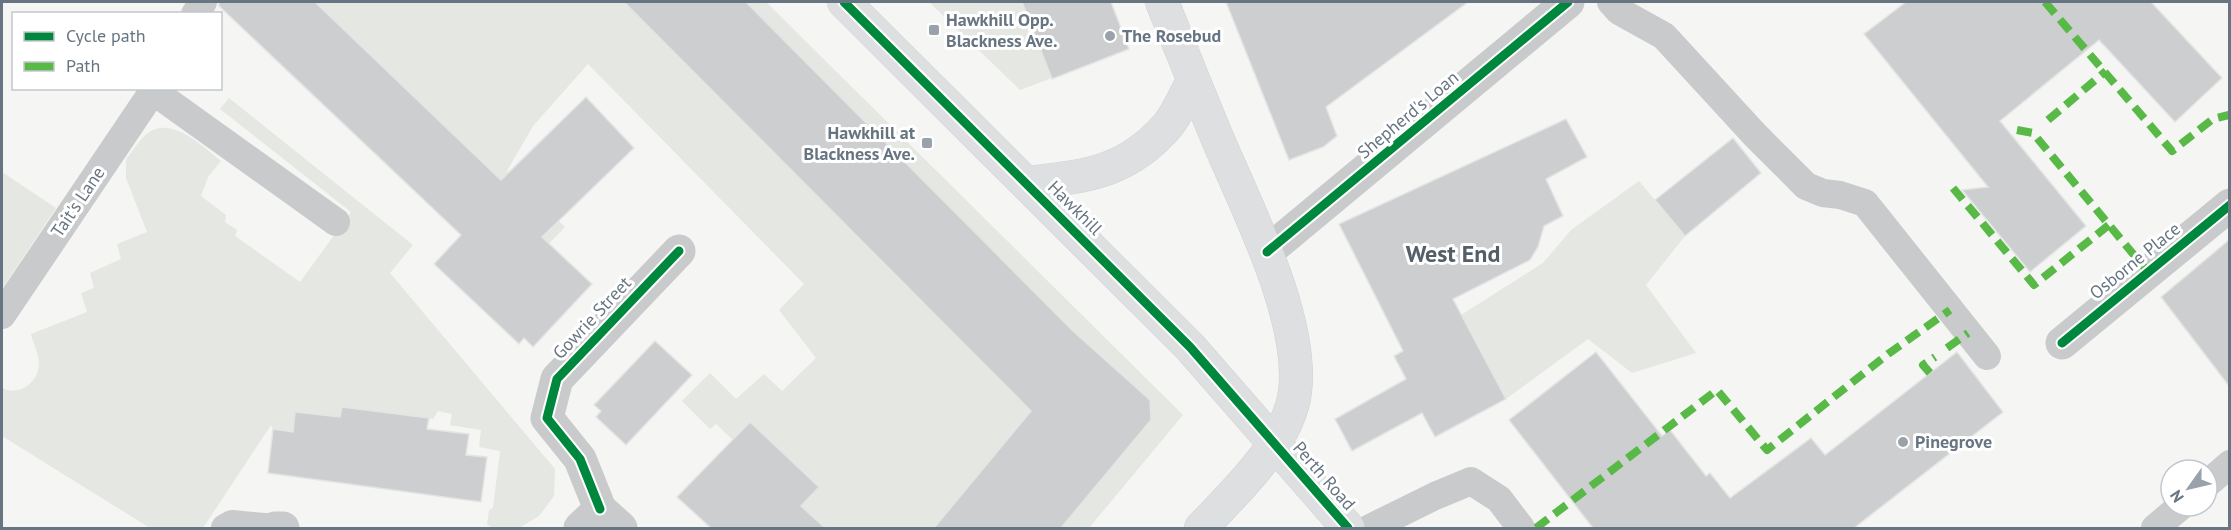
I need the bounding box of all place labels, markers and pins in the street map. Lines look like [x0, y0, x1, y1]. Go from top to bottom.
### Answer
place label: Hawkhill Opp. Blackness Ave. [946, 8, 1057, 52]
marker: Hawkhill Opp. Blackness Ave. [927, 23, 941, 37]
place label: The Rosebud [1122, 24, 1221, 47]
marker: The Rosebud [1103, 29, 1117, 43]
place label: Hawkhill at Blackness Ave. [804, 121, 916, 165]
marker: Hawkhill at Blackness Ave. [920, 136, 934, 150]
place label: Pinegrove [1915, 430, 1992, 453]
marker: Pinegrove [1896, 435, 1910, 449]

